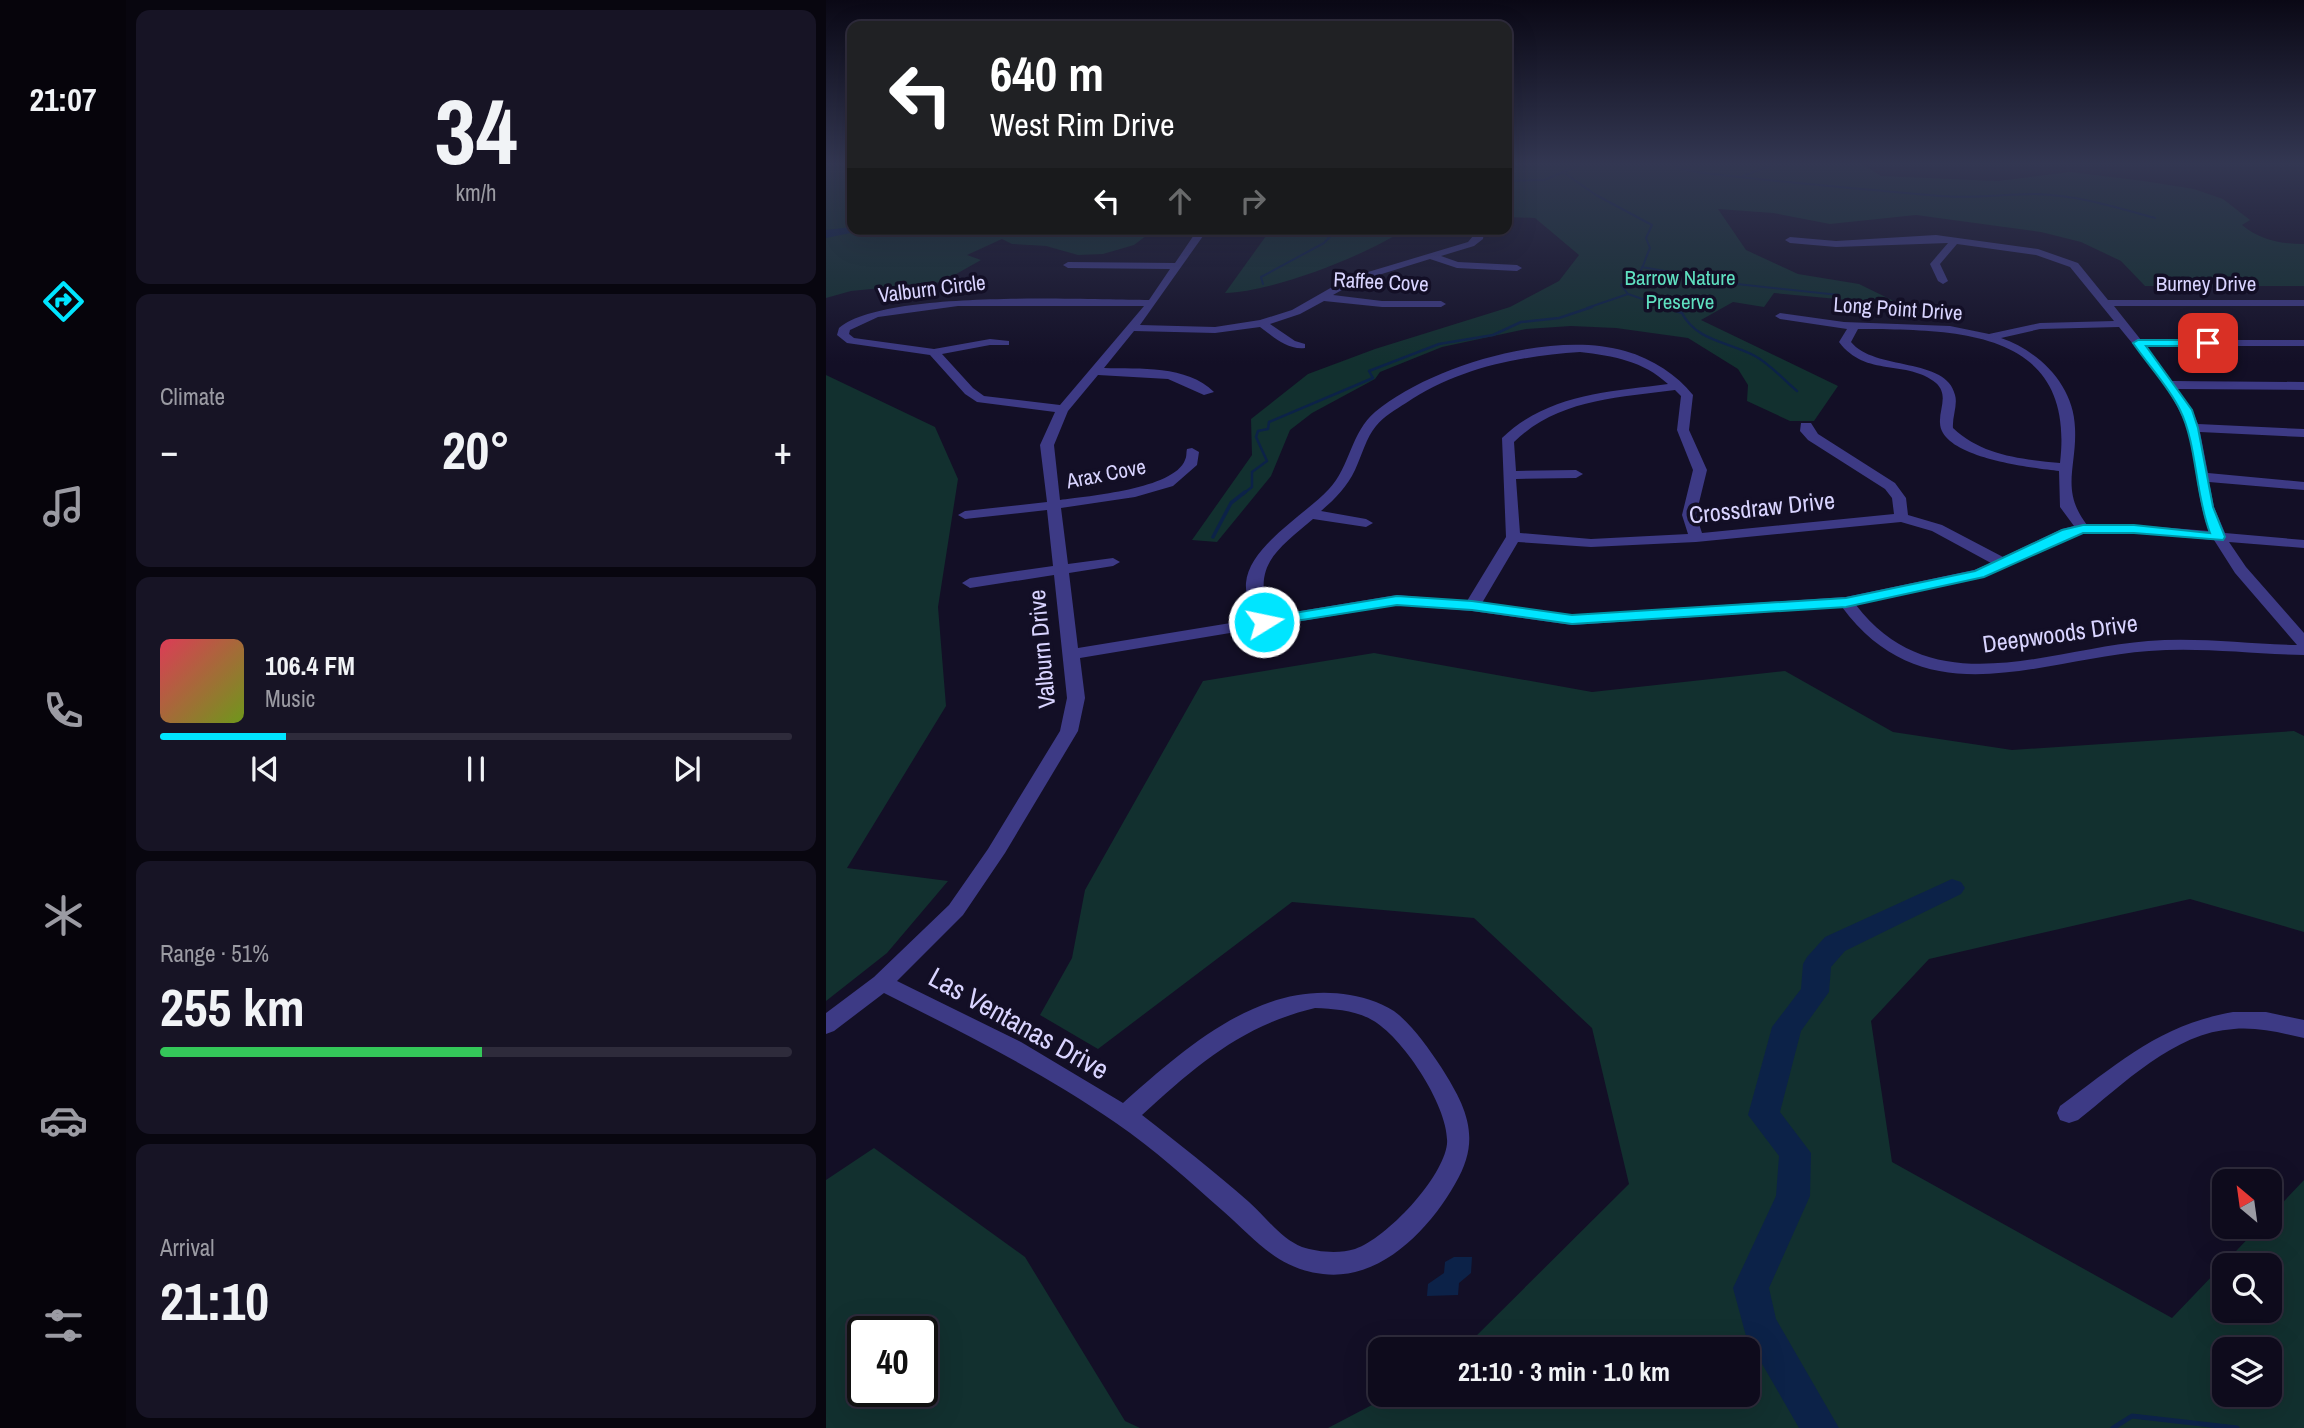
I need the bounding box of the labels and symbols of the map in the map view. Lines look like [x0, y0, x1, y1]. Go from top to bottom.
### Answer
park label: Barrow Nature Preserve [1624, 263, 1736, 316]
street label: Raffee Cove [1333, 265, 1429, 298]
street label: Valburn Circle [877, 268, 987, 309]
street label: Burney Drive [2156, 269, 2256, 298]
street label: Long Point Drive [1833, 290, 1964, 327]
pin [2178, 313, 2238, 373]
street label: Arax Cove [1063, 452, 1148, 496]
street label: Crossdraw Drive [1687, 483, 1836, 531]
position arrow [1227, 585, 1301, 659]
street label: Valburn Drive [1020, 588, 1062, 710]
street label: Deepwoods Drive [1980, 606, 2140, 660]
street label: Las Ventanas Drive [922, 958, 1116, 1088]
north arrow [2212, 1169, 2282, 1239]
speed limit sign: 40 [847, 1316, 938, 1407]

